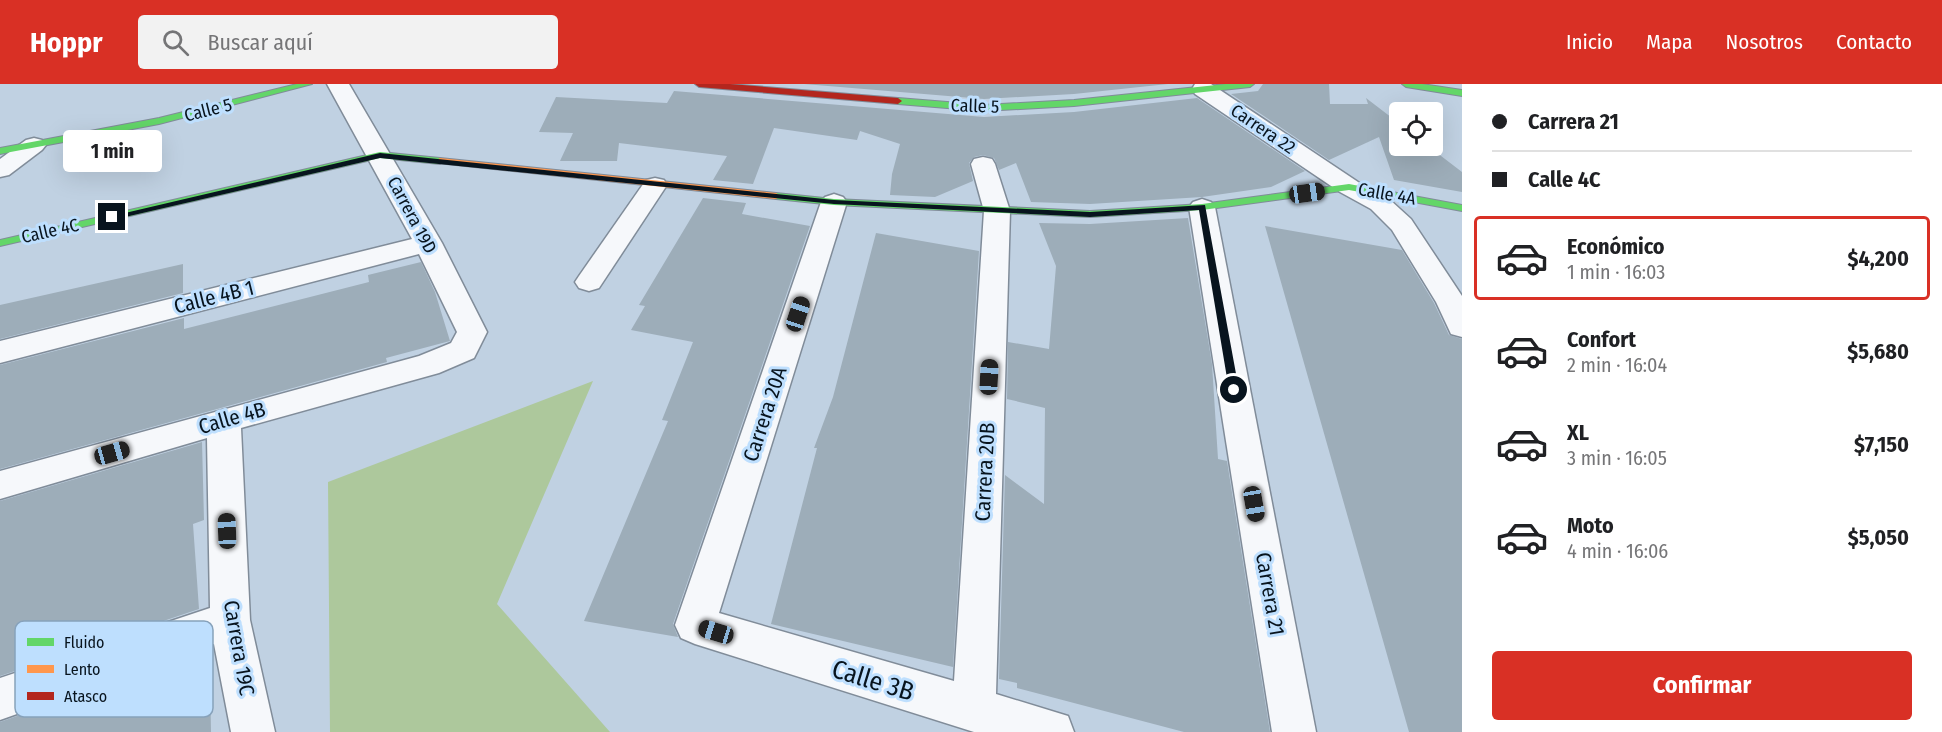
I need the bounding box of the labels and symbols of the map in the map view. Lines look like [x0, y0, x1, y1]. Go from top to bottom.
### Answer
street label: Calle 5 [182, 93, 234, 127]
street label: Calle 5 [950, 94, 1000, 118]
street label: Carrera 22 [1226, 99, 1300, 159]
callout: 1 min [63, 130, 162, 172]
street label: Carrera 19D [383, 173, 441, 257]
street label: Calle 4A [1356, 178, 1418, 210]
car [1288, 182, 1326, 204]
route end [98, 203, 125, 230]
street label: Calle 4C [19, 214, 81, 248]
street label: Calle 4B 1 [171, 275, 257, 319]
car [784, 294, 812, 334]
car [979, 359, 999, 395]
street label: Carrera 20A [737, 363, 793, 465]
route start [1220, 376, 1247, 403]
street label: Calle 4B [196, 396, 268, 440]
street label: Carrera 20B [969, 422, 1001, 522]
car [92, 439, 132, 467]
car [1242, 485, 1266, 523]
car [217, 513, 237, 549]
street label: Carrera 21 [1250, 550, 1290, 638]
street label: Carrera 19C [218, 598, 260, 698]
car [696, 618, 736, 646]
legend [15, 621, 213, 717]
text: Fluido [64, 633, 104, 652]
street label: Calle 3B [828, 653, 918, 708]
text: Lento [64, 660, 100, 679]
text: Atasco [64, 687, 107, 706]

